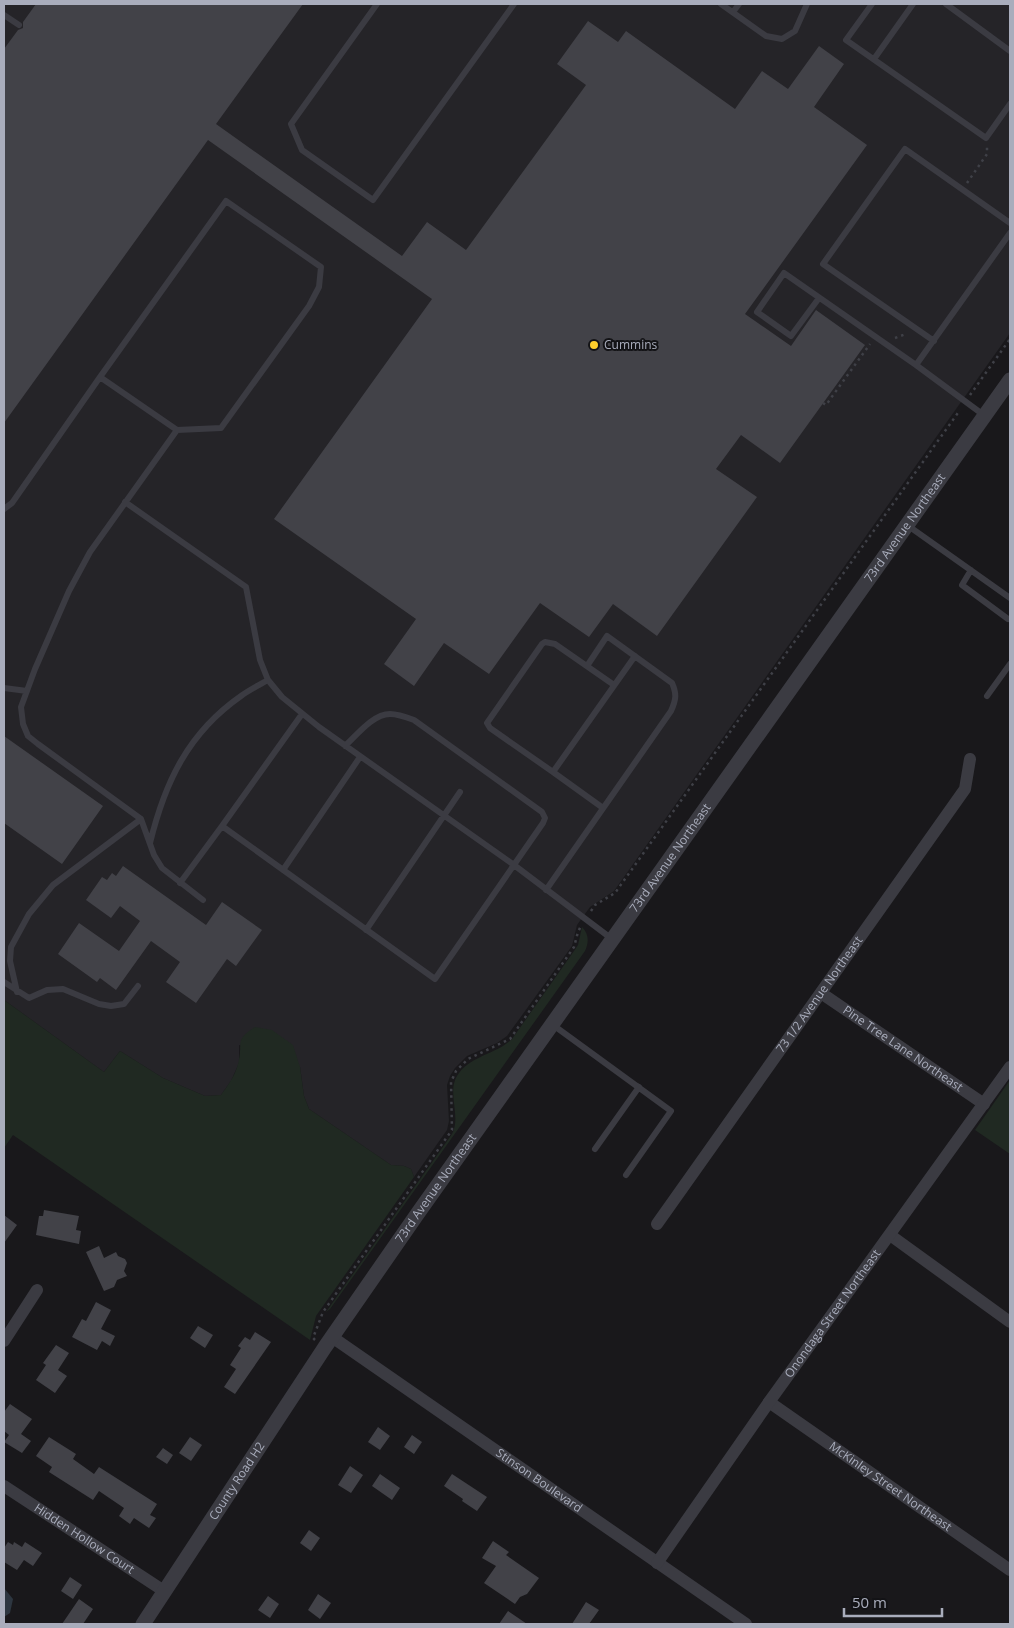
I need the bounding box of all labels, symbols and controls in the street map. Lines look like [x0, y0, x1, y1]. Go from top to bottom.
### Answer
place label: Cummins [604, 336, 658, 353]
marker: Cummins [588, 339, 600, 351]
street label: 73rd Avenue Northeast [860, 470, 949, 586]
street label: 73rd Avenue Northeast [625, 800, 715, 916]
street label: 73 1/2 Avenue Northeast [772, 933, 866, 1056]
street label: Pine Tree Lane Northeast [840, 1001, 967, 1095]
street label: 73rd Avenue Northeast [391, 1130, 480, 1246]
street label: Onondaga Street Northeast [780, 1246, 884, 1381]
street label: McKinley Street Northeast [826, 1437, 956, 1535]
street label: County Road H2 [205, 1438, 268, 1523]
street label: Stinson Boulevard [493, 1444, 586, 1516]
street label: Hidden Hollow Court [31, 1499, 138, 1577]
scale bar [844, 1586, 942, 1618]
text: 50 m [852, 1592, 887, 1612]

